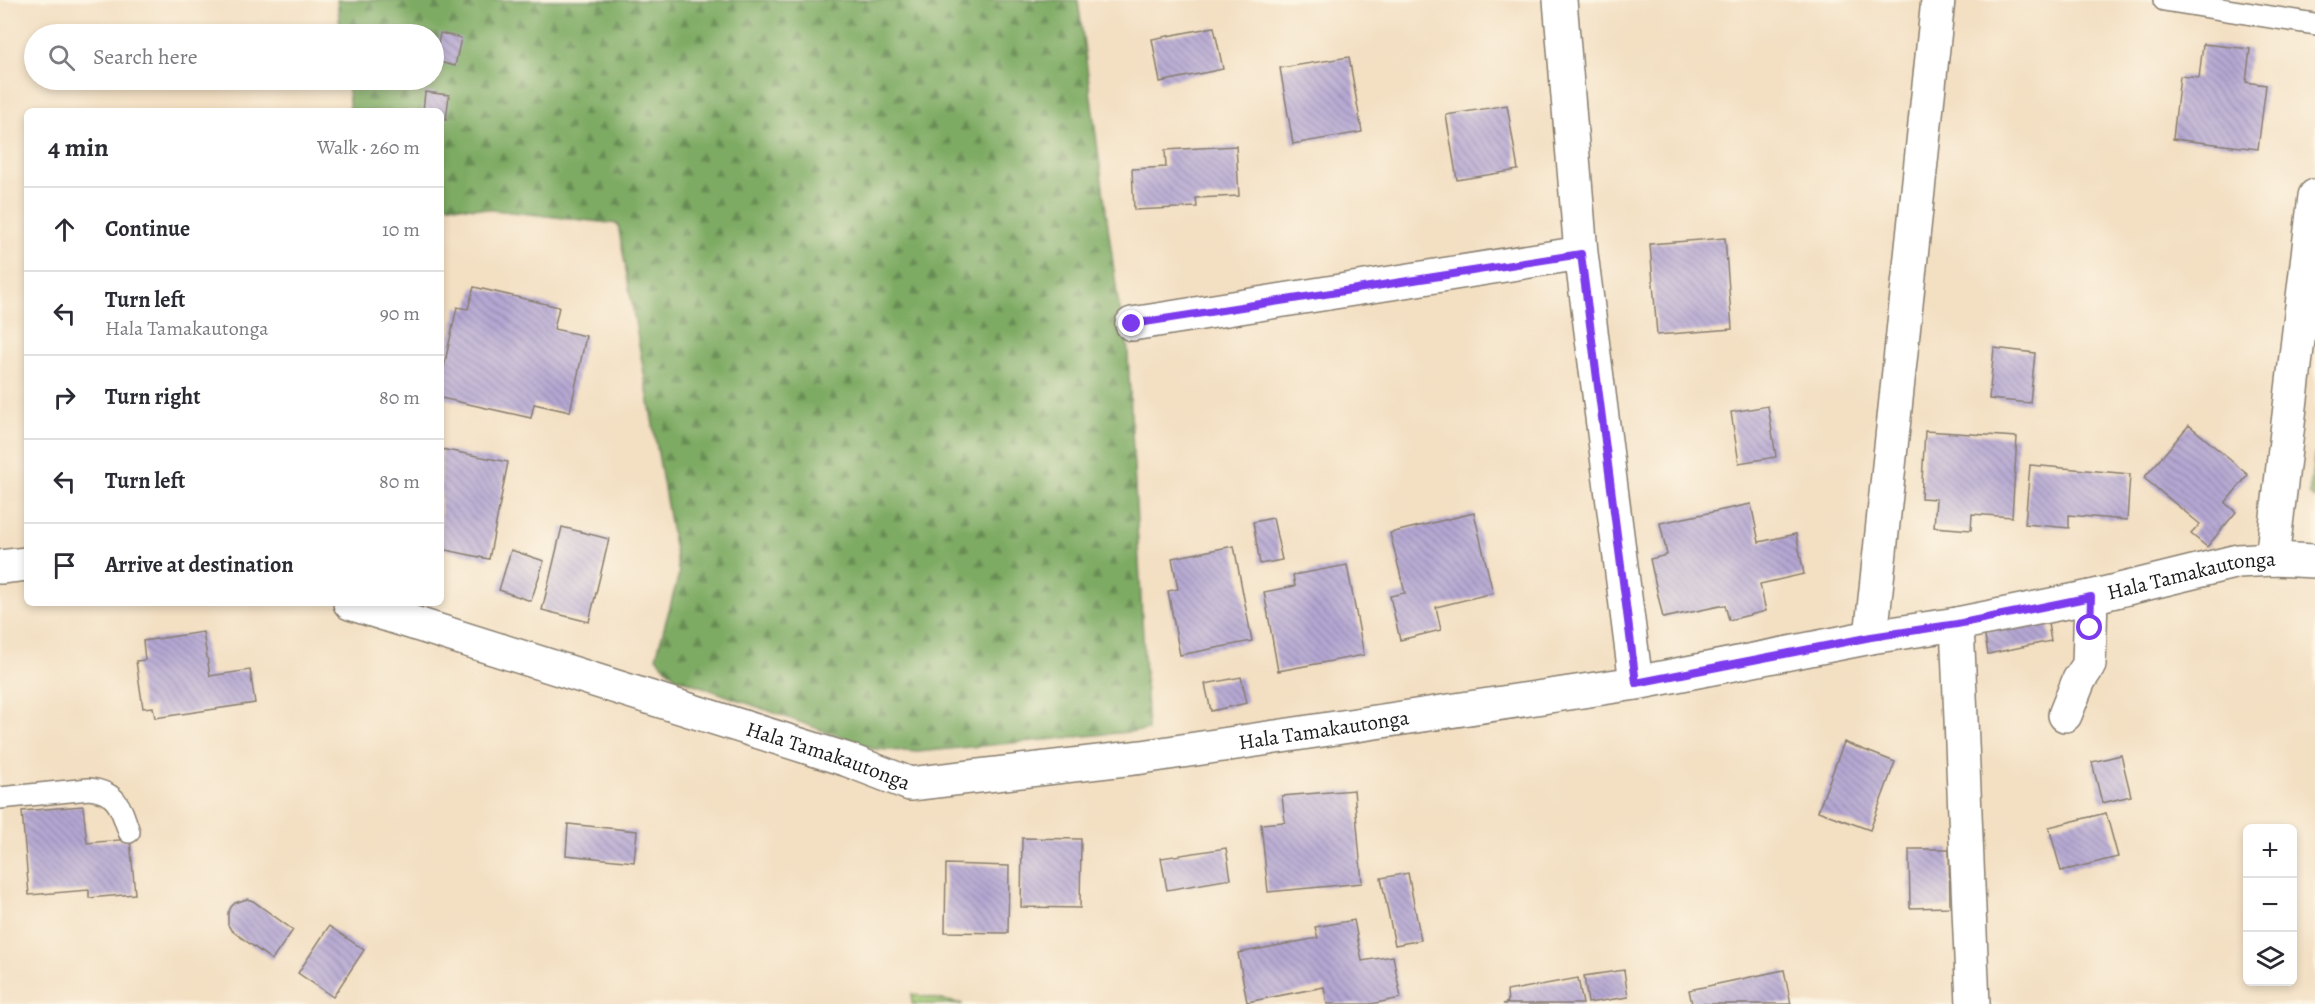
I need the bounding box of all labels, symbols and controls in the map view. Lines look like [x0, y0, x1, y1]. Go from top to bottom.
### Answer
search box [24, 24, 444, 90]
icon: search [45, 41, 78, 74]
text: Search here [93, 42, 198, 72]
text: 4 min [48, 130, 109, 165]
text: Walk · 260 m [317, 134, 420, 161]
icon: ahead [48, 213, 81, 246]
text: Continue [105, 214, 190, 244]
text: 10 m [382, 216, 420, 243]
text: Turn left [105, 285, 185, 315]
icon: left [48, 297, 81, 330]
text: 90 m [380, 300, 420, 327]
route end [1118, 310, 1144, 336]
text: Hala Tamakautonga [105, 315, 269, 342]
icon: right [48, 381, 81, 414]
text: Turn right [105, 382, 201, 412]
text: 80 m [379, 384, 420, 411]
icon: left [48, 465, 81, 498]
text: Turn left [105, 466, 185, 496]
text: 80 m [379, 468, 420, 495]
street label: Hala Tamakautonga [2104, 545, 2277, 607]
icon: arrive [48, 549, 81, 582]
text: Arrive at destination [105, 550, 294, 580]
route start [2076, 614, 2102, 640]
street label: Hala Tamakautonga [1237, 703, 1411, 756]
street label: Hala Tamakautonga [743, 715, 915, 797]
map controls [2243, 824, 2297, 986]
button: + [2243, 824, 2297, 878]
button: − [2243, 878, 2297, 932]
button: layers [2243, 932, 2297, 986]

